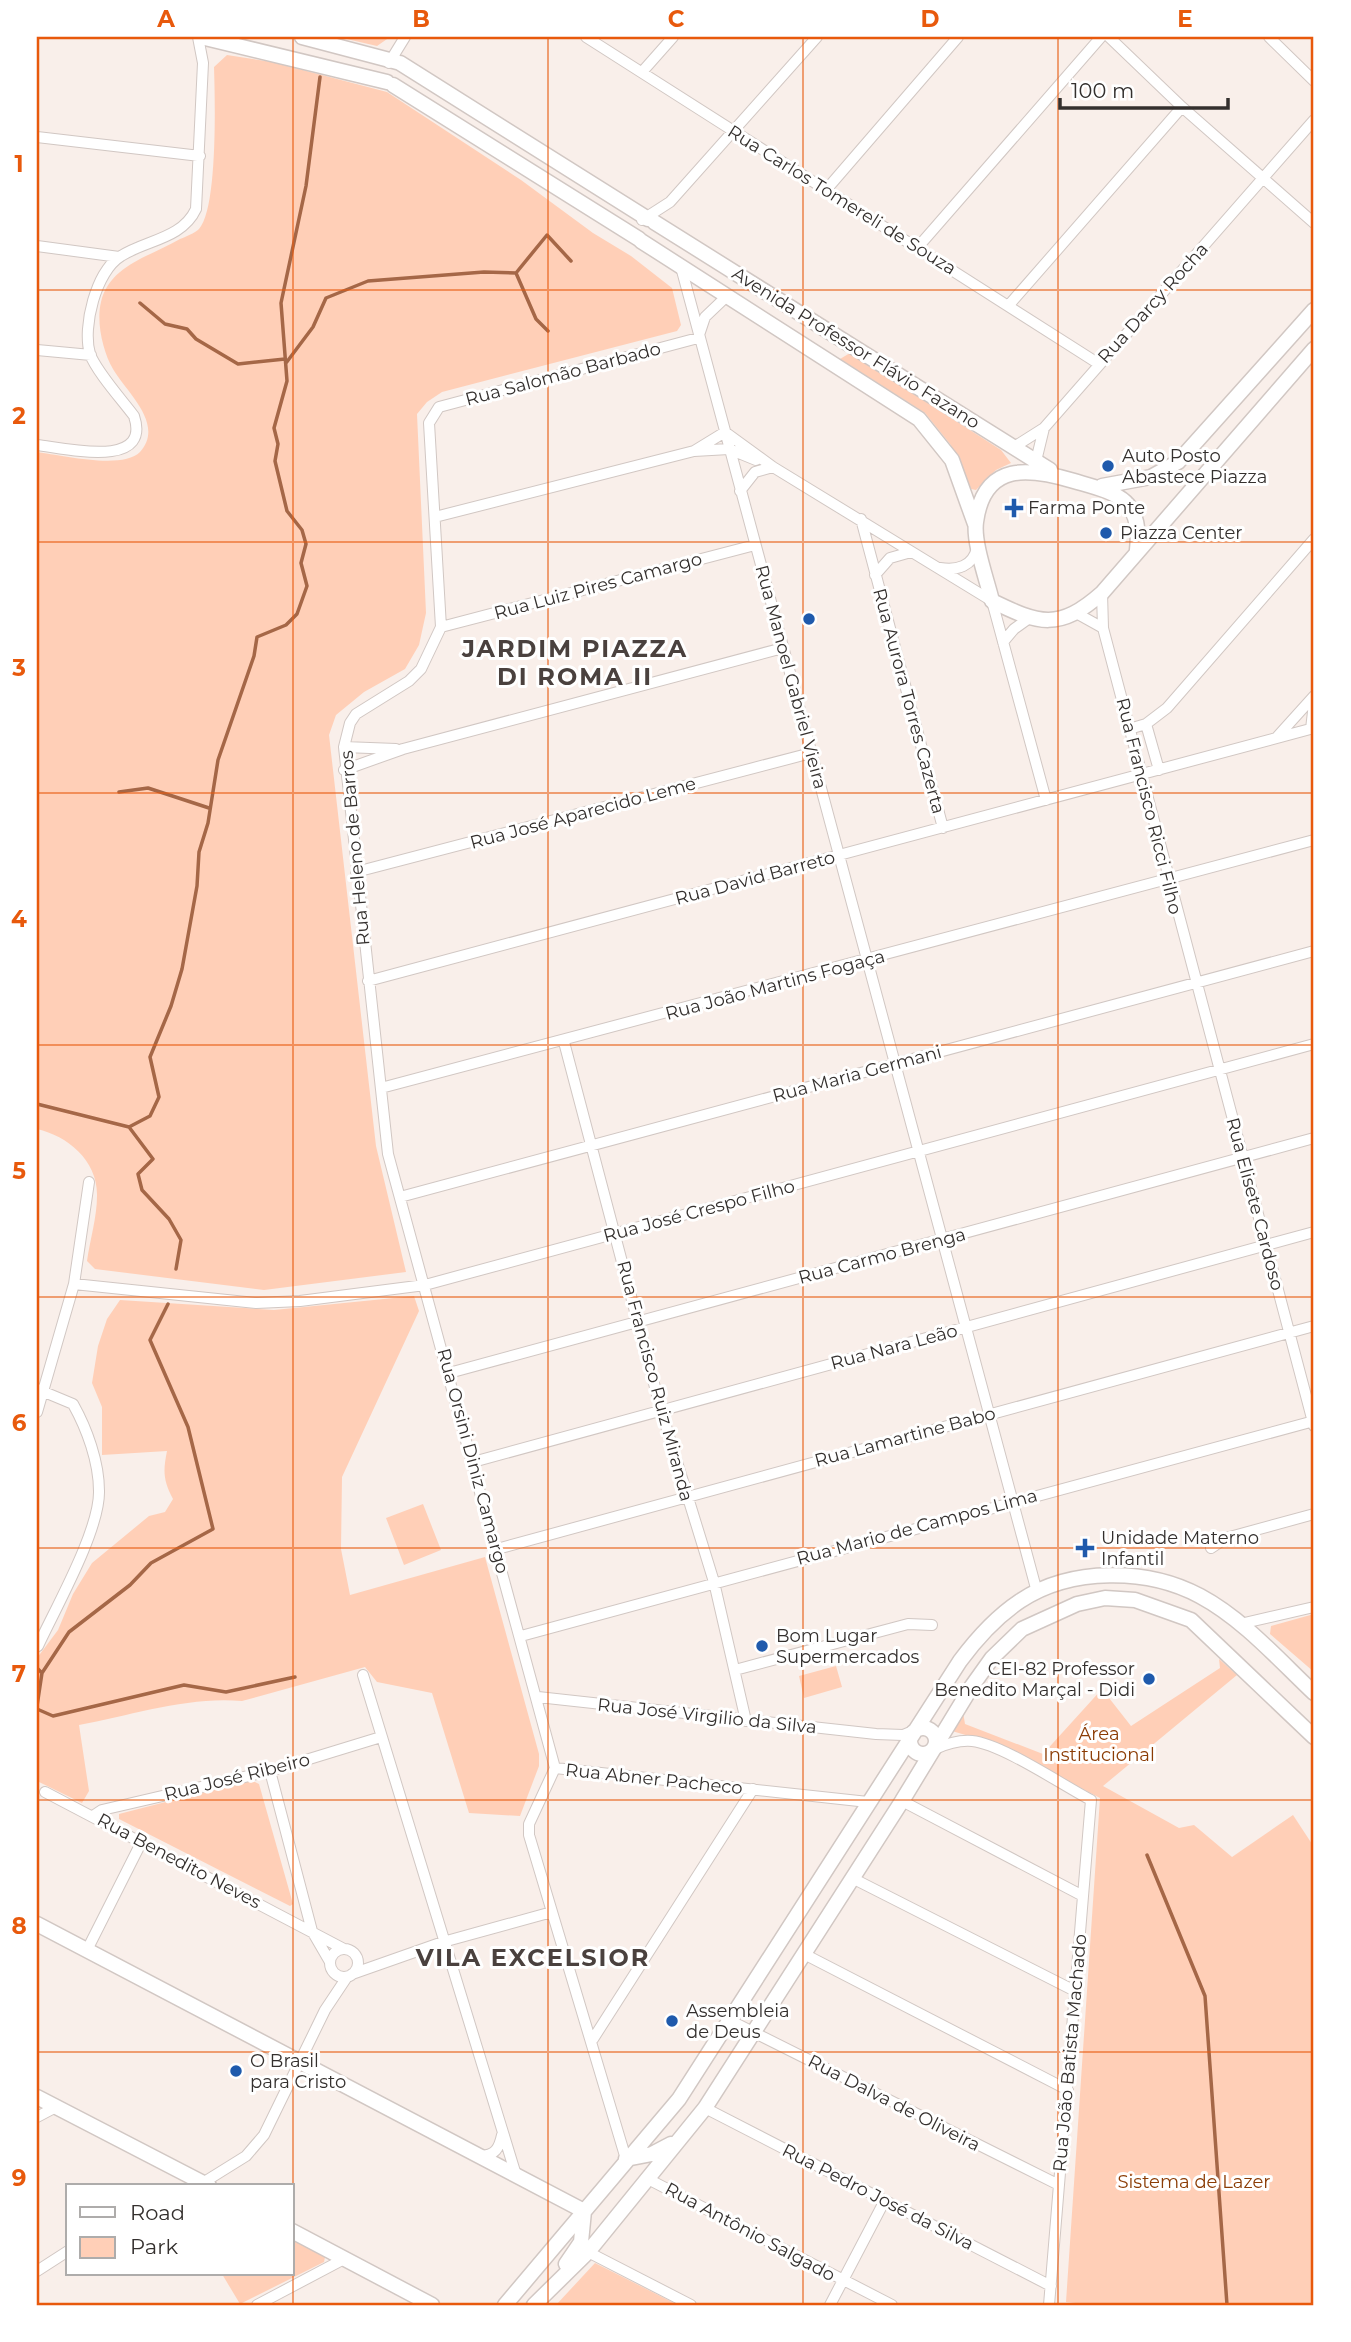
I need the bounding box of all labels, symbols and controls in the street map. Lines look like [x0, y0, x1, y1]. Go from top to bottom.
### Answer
text: A [156, 5, 175, 33]
text: B [412, 5, 430, 33]
text: C [668, 5, 685, 33]
text: D [921, 5, 940, 33]
text: E [1177, 5, 1193, 33]
scale bar [1060, 66, 1228, 110]
text: 100 m [1071, 78, 1134, 103]
street label: Rua Carlos Tomereli de Souza [724, 120, 960, 280]
text: 1 [14, 150, 24, 178]
street label: Rua Darcy Rocha [1093, 238, 1213, 368]
street label: Avenida Professor Flávio Fazano [728, 262, 984, 434]
street label: Rua Salomão Barbado [463, 337, 663, 411]
text: 2 [12, 402, 26, 430]
place label: Auto Posto Abastece Piazza [1122, 445, 1267, 488]
marker: Auto Posto Abastece Piazza [1100, 458, 1116, 474]
place label: Farma Ponte [1028, 497, 1145, 519]
marker: Farma Ponte [1006, 500, 1022, 516]
place label: Piazza Center [1120, 522, 1243, 544]
marker: Piazza Center [1098, 525, 1114, 541]
street label: Rua Luiz Pires Camargo [492, 548, 704, 624]
street label: Rua Manoel Gabriel Vieira [750, 563, 832, 791]
street label: Rua Aurora Torres Cazerta [868, 586, 950, 816]
place label: ㅤ [823, 608, 840, 630]
marker: ㅤ [801, 611, 817, 627]
district label: JARDIM PIAZZA DI ROMA II [461, 634, 688, 691]
text: 3 [11, 654, 26, 682]
street label: Rua Francisco Ricci Filho [1111, 695, 1187, 917]
street label: Rua Heleno de Barros [335, 749, 374, 947]
street label: Rua José Aparecido Leme [468, 772, 698, 854]
street label: Rua David Barreto [673, 846, 837, 910]
text: 4 [11, 905, 27, 933]
street label: Rua João Martins Fogaça [663, 945, 887, 1025]
street label: Rua Maria Germani [770, 1041, 944, 1107]
street label: Rua Elisete Cardoso [1221, 1115, 1289, 1293]
text: 5 [12, 1157, 26, 1185]
street label: Rua José Crespo Filho [601, 1175, 797, 1247]
street label: Rua Carmo Brenga [796, 1223, 968, 1289]
street label: Rua Francisco Ruiz Miranda [612, 1258, 698, 1504]
street label: Rua Nara Leão [828, 1319, 960, 1375]
street label: Rua Orsini Diniz Camargo [432, 1346, 514, 1576]
street label: Rua Lamartine Babo [812, 1402, 998, 1472]
text: 6 [12, 1409, 27, 1437]
street label: Rua Mario de Campos Lima [794, 1484, 1040, 1570]
place label: Unidade Materno Infantil [1101, 1527, 1259, 1570]
marker: Unidade Materno Infantil [1075, 1538, 1095, 1558]
place label: Bom Lugar Supermercados [776, 1625, 920, 1668]
marker: Bom Lugar Supermercados [754, 1638, 770, 1654]
place label: CEI-82 Professor Benedito Marçal - Didi [934, 1658, 1135, 1701]
text: 7 [12, 1660, 26, 1688]
marker: CEI-82 Professor Benedito Marçal - Didi [1141, 1671, 1157, 1687]
street label: Rua José Virgilio da Silva [596, 1694, 818, 1738]
park label: Área Institucional [1043, 1723, 1155, 1766]
street label: Rua José Ribeiro [162, 1748, 312, 1806]
street label: Rua Abner Pacheco [564, 1759, 744, 1799]
street label: Rua Benedito Neves [93, 1809, 265, 1914]
text: 8 [11, 1912, 27, 1940]
street label: Rua João Batista Machado [1049, 1933, 1091, 2173]
district label: VILA EXCELSIOR [415, 1943, 650, 1972]
place label: Assembleia de Deus [686, 2000, 790, 2043]
marker: Assembleia de Deus [664, 2013, 680, 2029]
place label: O Brasil para Cristo [250, 2050, 346, 2093]
street label: Rua Dalva de Oliveira [804, 2050, 984, 2156]
marker: O Brasil para Cristo [228, 2063, 244, 2079]
street label: Rua Pedro José da Silva [778, 2139, 978, 2255]
text: 9 [12, 2164, 26, 2192]
park label: Sistema de Lazer [1117, 2171, 1271, 2193]
street label: Rua Antônio Salgado [661, 2178, 839, 2286]
legend [66, 2184, 294, 2276]
text: Road [130, 2200, 185, 2225]
text: Park [130, 2234, 178, 2259]

